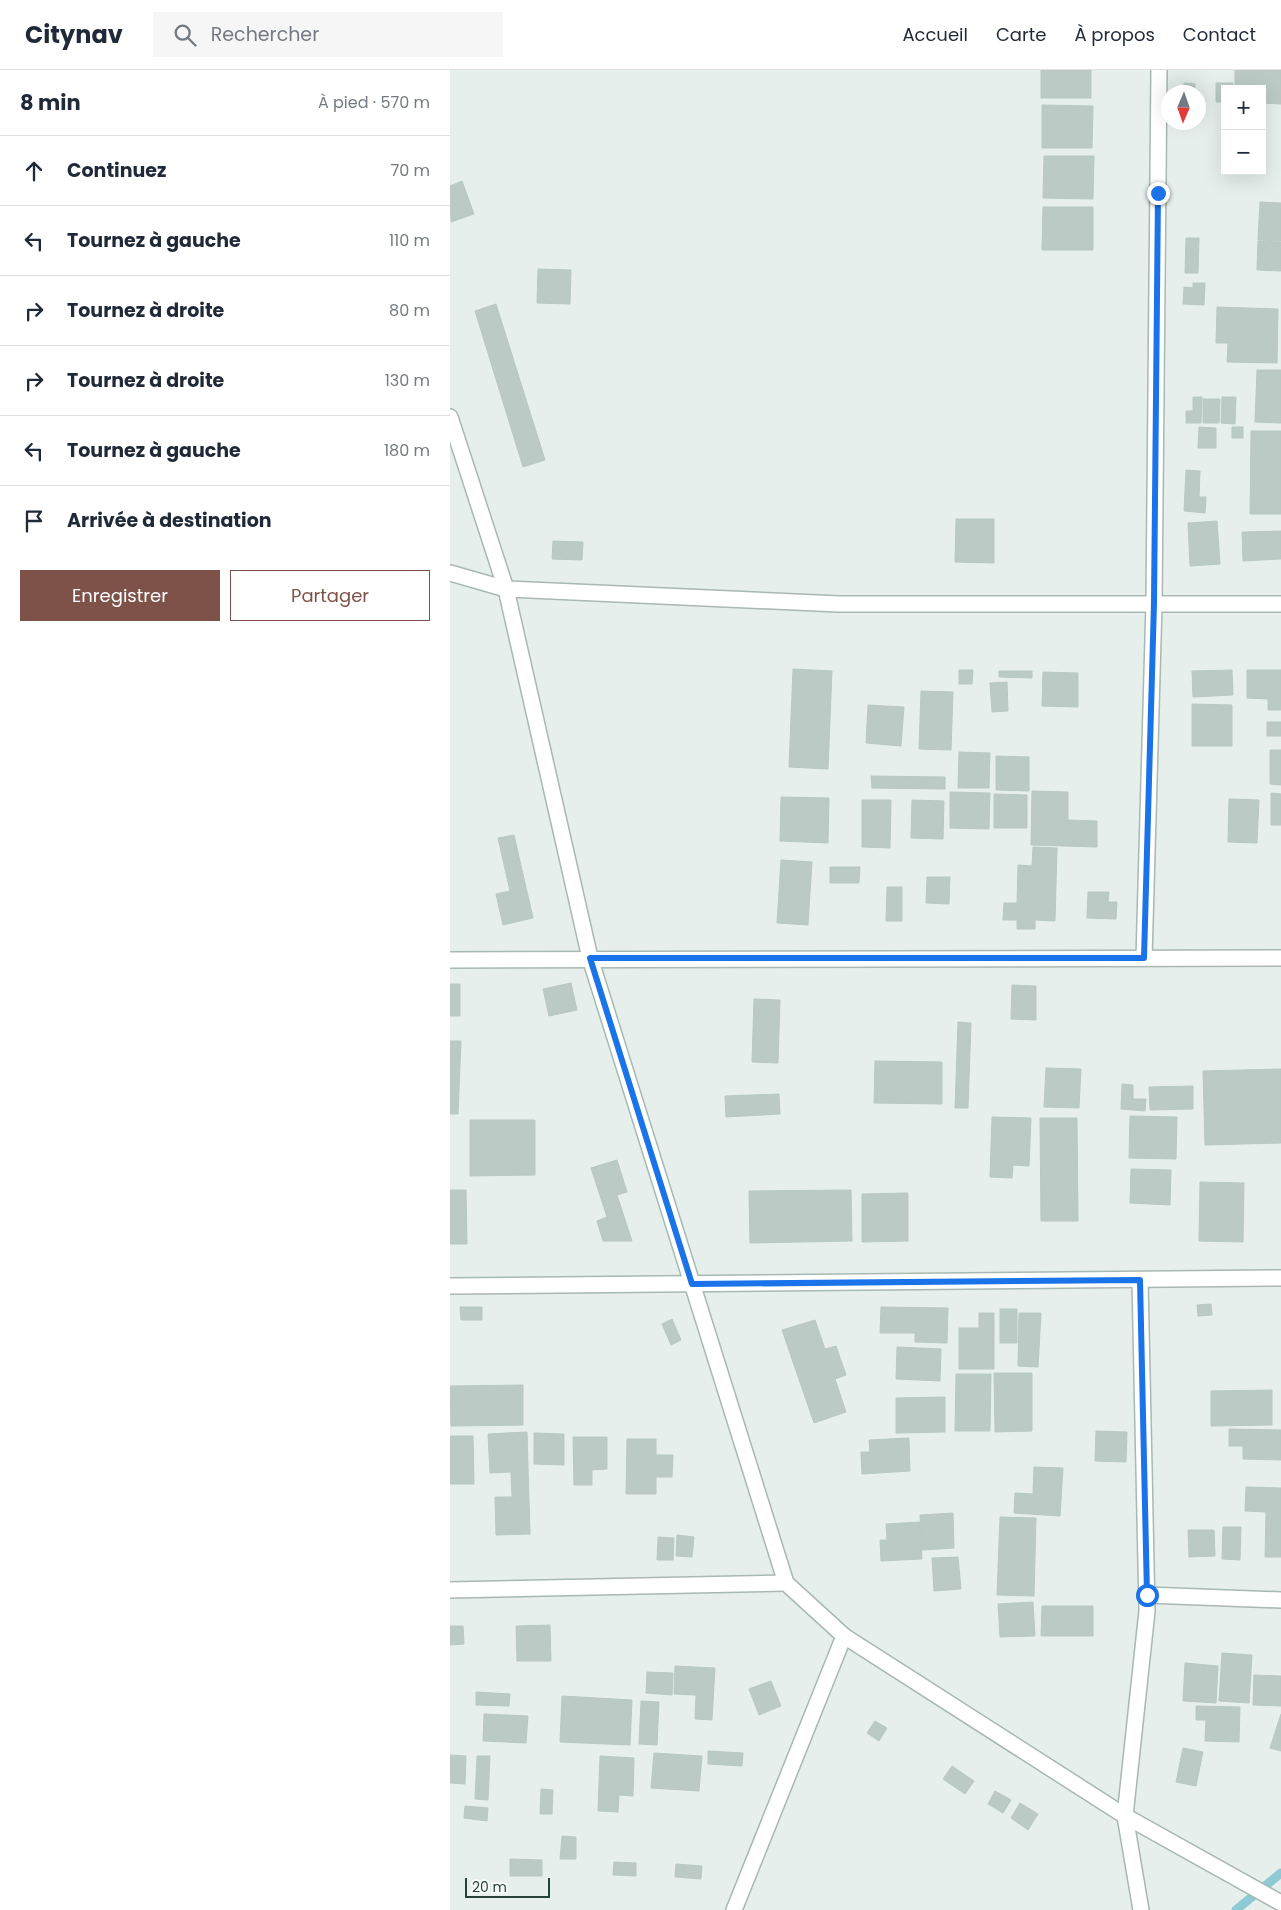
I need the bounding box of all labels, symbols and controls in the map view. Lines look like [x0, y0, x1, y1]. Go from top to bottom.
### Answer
search box [153, 12, 503, 57]
text: Citynav [25, 18, 123, 51]
icon: search [171, 21, 199, 49]
text: Rechercher [211, 21, 319, 48]
text: Accueil [902, 22, 968, 47]
text: Carte [996, 22, 1046, 47]
text: À propos [1074, 22, 1155, 47]
text: Contact [1183, 22, 1256, 47]
north arrow [1161, 85, 1206, 130]
map controls [1221, 85, 1266, 175]
button: + [1221, 85, 1266, 130]
text: 8 min [20, 88, 81, 117]
text: À pied · 570 m [318, 91, 430, 114]
button: − [1221, 130, 1266, 175]
icon: ahead [20, 157, 48, 185]
text: Continuez [67, 157, 166, 184]
text: 70 m [390, 159, 430, 182]
route end [1147, 182, 1170, 205]
icon: left [20, 227, 48, 255]
text: Tournez à gauche [67, 227, 241, 254]
text: 110 m [389, 229, 430, 252]
icon: right [20, 297, 48, 325]
text: Tournez à droite [67, 297, 224, 324]
text: 80 m [389, 299, 430, 322]
icon: right [20, 367, 48, 395]
text: Tournez à droite [67, 367, 224, 394]
text: 130 m [385, 369, 430, 392]
icon: left [20, 437, 48, 465]
text: Tournez à gauche [67, 437, 241, 464]
text: 180 m [384, 439, 430, 462]
icon: arrive [20, 507, 48, 535]
text: Arrivée à destination [67, 507, 272, 534]
button: Enregistrer [20, 570, 220, 621]
button: Partager [230, 570, 430, 621]
route start [1136, 1584, 1159, 1607]
scale bar [465, 1875, 550, 1898]
text: 20 m [472, 1877, 507, 1897]

